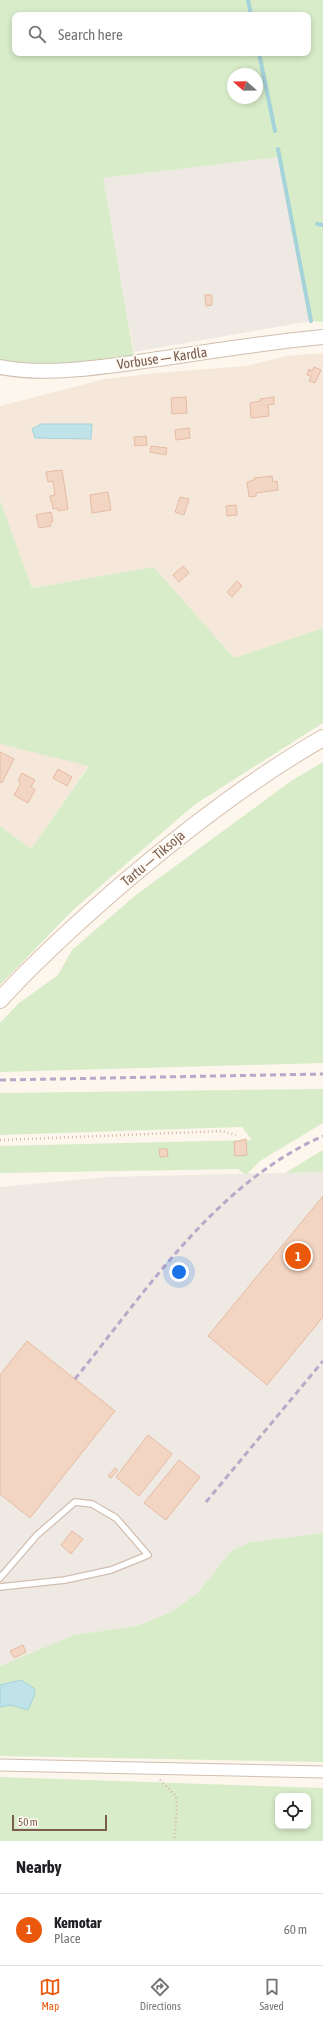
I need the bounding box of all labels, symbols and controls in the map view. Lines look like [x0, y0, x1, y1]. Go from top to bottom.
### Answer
search box [12, 12, 311, 56]
icon: search [26, 23, 48, 45]
text: Search here [58, 26, 123, 43]
north arrow [227, 68, 263, 104]
street label: Vorbuse — Kardla [116, 344, 208, 372]
street label: Tartu — Tiksoja [118, 827, 188, 889]
pin: 1 [285, 1241, 311, 1271]
your location [169, 1262, 189, 1282]
map controls [275, 1793, 311, 1829]
button: locate [275, 1793, 311, 1829]
scale bar [12, 1813, 107, 1832]
text: 50 m [18, 1816, 38, 1828]
text: Nearby [16, 1857, 62, 1877]
text: Kemotar [54, 1914, 101, 1931]
text: 1 [26, 1922, 32, 1937]
text: 60 m [284, 1922, 307, 1937]
text: Place [54, 1931, 81, 1946]
tab: Map [39, 1976, 61, 2012]
tab: Directions [140, 1976, 181, 2012]
tab: Saved [259, 1976, 284, 2012]

